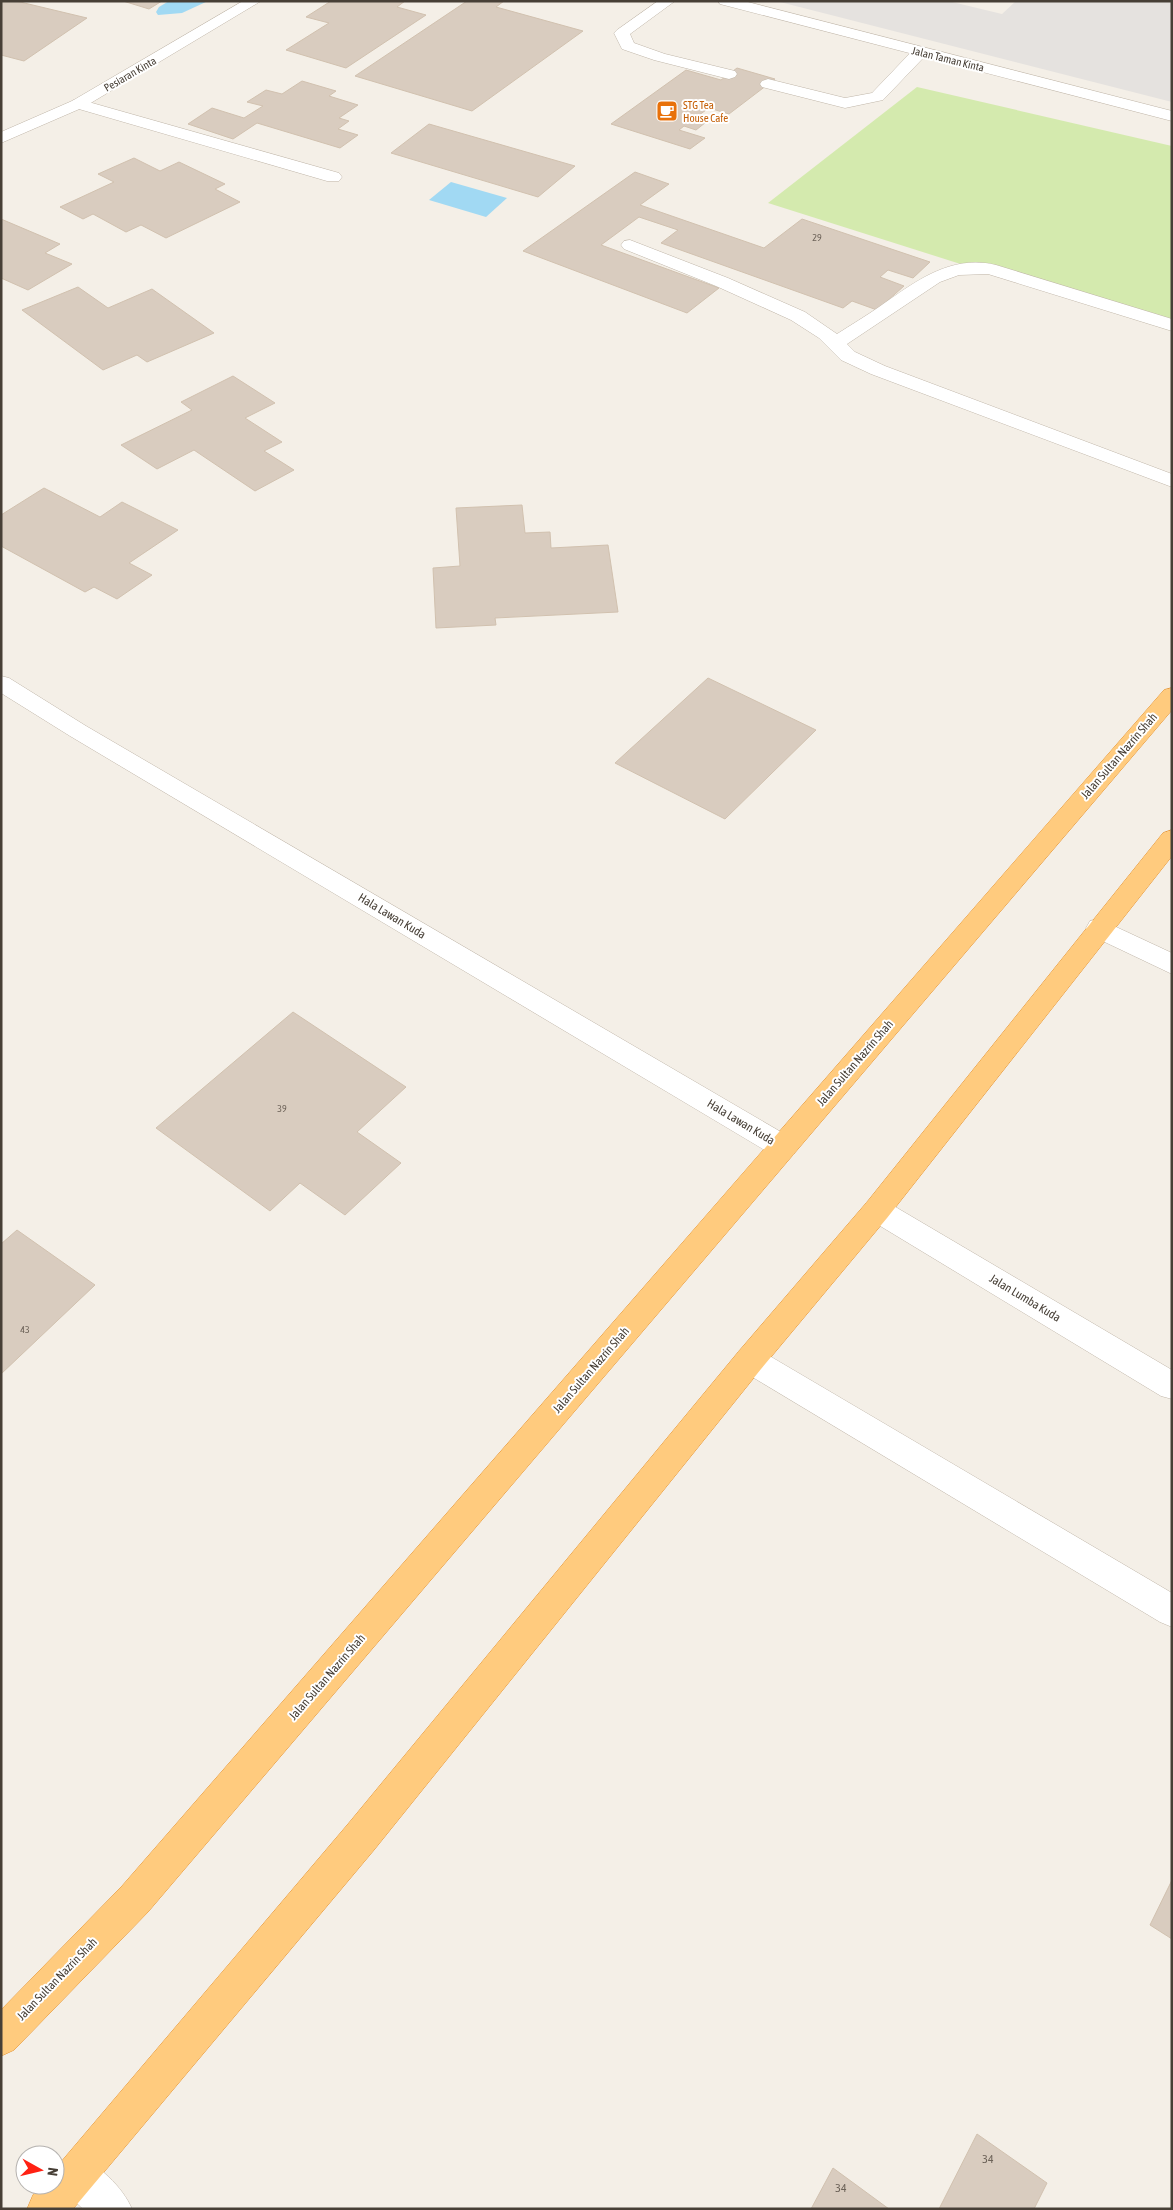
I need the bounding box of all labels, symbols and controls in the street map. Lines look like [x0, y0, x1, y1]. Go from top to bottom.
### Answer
street label: Jalan Taman Kinta [911, 44, 985, 74]
street label: Pesiaran Kinta [102, 54, 158, 94]
cafe icon: STG Tea House Cafe [655, 99, 679, 123]
place label: STG Tea House Cafe [683, 99, 728, 124]
house number: 29 [812, 232, 822, 243]
street label: Jalan Sultan Nazrin Shah [1078, 710, 1160, 802]
street label: Hala Lawan Kuda [356, 890, 428, 942]
street label: Jalan Sultan Nazrin Shah [814, 1017, 896, 1109]
street label: Hala Lawan Kuda [705, 1096, 777, 1148]
house number: 39 [277, 1103, 287, 1114]
street label: Jalan Lumba Kuda [987, 1271, 1063, 1325]
house number: 43 [20, 1324, 30, 1335]
street label: Jalan Sultan Nazrin Shah [550, 1324, 632, 1416]
street label: Jalan Sultan Nazrin Shah [286, 1631, 368, 1723]
street label: Jalan Sultan Nazrin Shah [14, 1935, 100, 2023]
north arrow [15, 2145, 65, 2195]
house number: 34 [982, 2152, 994, 2166]
text: N [44, 2167, 61, 2177]
house number: 34 [835, 2181, 847, 2195]

